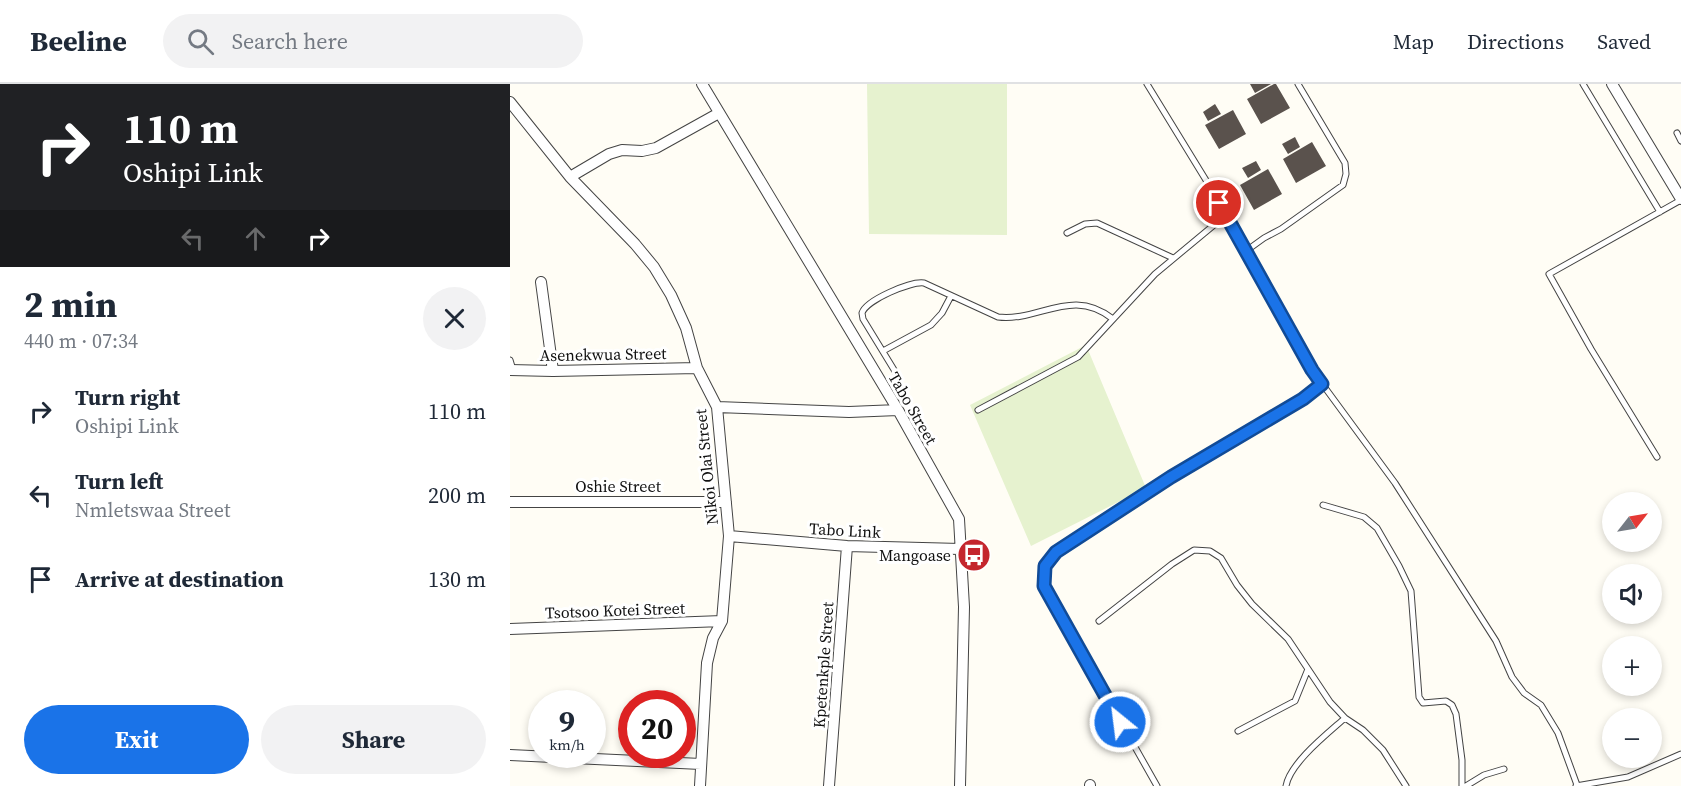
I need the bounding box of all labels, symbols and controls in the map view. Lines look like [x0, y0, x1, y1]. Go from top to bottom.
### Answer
search box [163, 14, 583, 68]
text: Beeline [30, 22, 127, 60]
icon: search [184, 25, 217, 58]
text: Search here [232, 26, 348, 56]
text: Map [1393, 27, 1434, 56]
text: Directions [1467, 27, 1564, 56]
text: Saved [1597, 27, 1651, 56]
text: 110 m [123, 99, 238, 157]
icon: right [24, 108, 102, 186]
text: Oshipi Link [123, 154, 263, 191]
pin [1193, 177, 1244, 228]
icon: arrive [1202, 186, 1235, 219]
icon: left [176, 222, 209, 255]
icon: ahead [239, 222, 272, 255]
icon: right [302, 222, 335, 255]
text: 2 min [24, 280, 117, 329]
button: close [423, 287, 486, 350]
text: 440 m · 07:34 [24, 327, 138, 355]
street label: Asenekwua Street [539, 342, 667, 366]
street label: Tabo Street [883, 368, 943, 449]
text: Turn right [75, 382, 180, 412]
icon: right [24, 395, 57, 428]
text: 110 m [428, 396, 486, 426]
street label: Nikoi Olai Street [689, 407, 723, 526]
text: Oshipi Link [75, 412, 179, 440]
text: Turn left [75, 466, 163, 496]
street label: Oshie Street [575, 475, 662, 497]
icon: left [24, 479, 57, 512]
text: 200 m [428, 480, 486, 510]
north arrow [1602, 492, 1662, 552]
map controls [1602, 492, 1662, 768]
text: Nmletswaa Street [75, 496, 231, 524]
street label: Tabo Link [809, 517, 882, 543]
bus stop icon: Mangoase [956, 537, 992, 573]
place label: Mangoase [879, 544, 951, 566]
icon: arrive [24, 563, 57, 596]
text: Arrive at destination [75, 564, 284, 594]
text: 130 m [428, 564, 486, 594]
button: sound [1602, 564, 1662, 624]
street label: Tsotsoo Kotei Street [545, 597, 686, 623]
street label: Kpetenkple Street [808, 600, 838, 729]
button: + [1602, 636, 1662, 696]
speed limit sign: 20 [618, 690, 696, 768]
position arrow [1088, 690, 1152, 754]
text: 9 [559, 701, 575, 742]
button: Exit [24, 705, 249, 774]
button: Share [261, 705, 486, 774]
button: − [1602, 708, 1662, 768]
text: km/h [549, 734, 585, 755]

